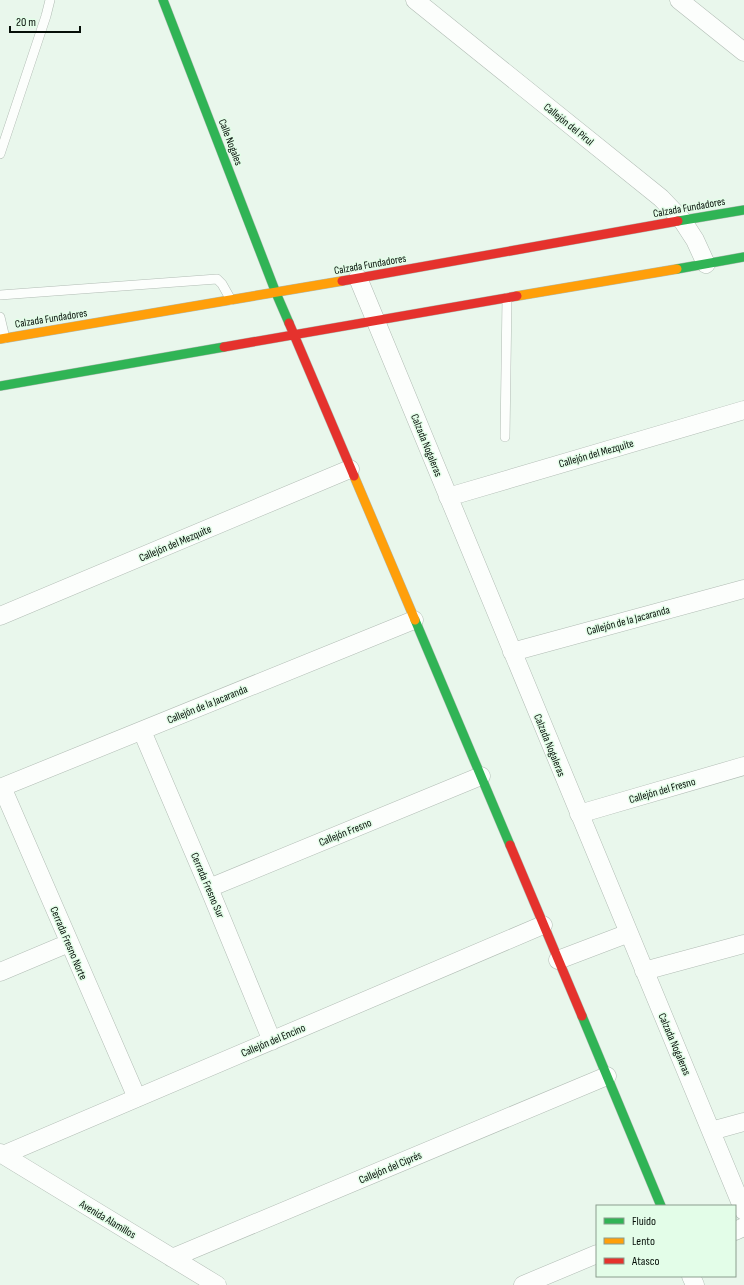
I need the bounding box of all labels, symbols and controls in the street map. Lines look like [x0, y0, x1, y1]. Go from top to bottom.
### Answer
scale bar [10, 8, 80, 34]
text: 20 m [16, 15, 36, 30]
street label: Callejón del Pirul [541, 100, 596, 148]
street label: Calle Nogales [216, 117, 245, 167]
street label: Calzada Fundadores [652, 195, 726, 220]
street label: Calzada Fundadores [333, 252, 407, 277]
street label: Calzada Fundadores [14, 306, 88, 331]
street label: Calzada Nogaleras [408, 412, 445, 478]
street label: Callejón del Mezquite [557, 437, 635, 470]
street label: Callejón del Mezquite [137, 522, 213, 565]
street label: Callejón de la Jacaranda [585, 603, 671, 638]
street label: Callejón de la Jacaranda [165, 682, 249, 726]
street label: Calzada Nogaleras [531, 712, 568, 778]
street label: Callejón del Fresno [627, 775, 697, 806]
street label: Callejón Fresno [317, 816, 374, 849]
street label: Cerrada Fresno Sur [188, 851, 227, 920]
street label: Cerrada Fresno Norte [47, 905, 90, 982]
street label: Calzada Nogaleras [656, 1011, 694, 1077]
street label: Callejón del Encino [239, 1021, 308, 1060]
street label: Callejón del Ciprés [357, 1148, 424, 1187]
street label: Avenida Alamillos [76, 1197, 138, 1241]
legend [596, 1205, 736, 1277]
text: Fluido [632, 1214, 656, 1229]
text: Lento [632, 1234, 655, 1249]
text: Atasco [631, 1254, 659, 1269]

